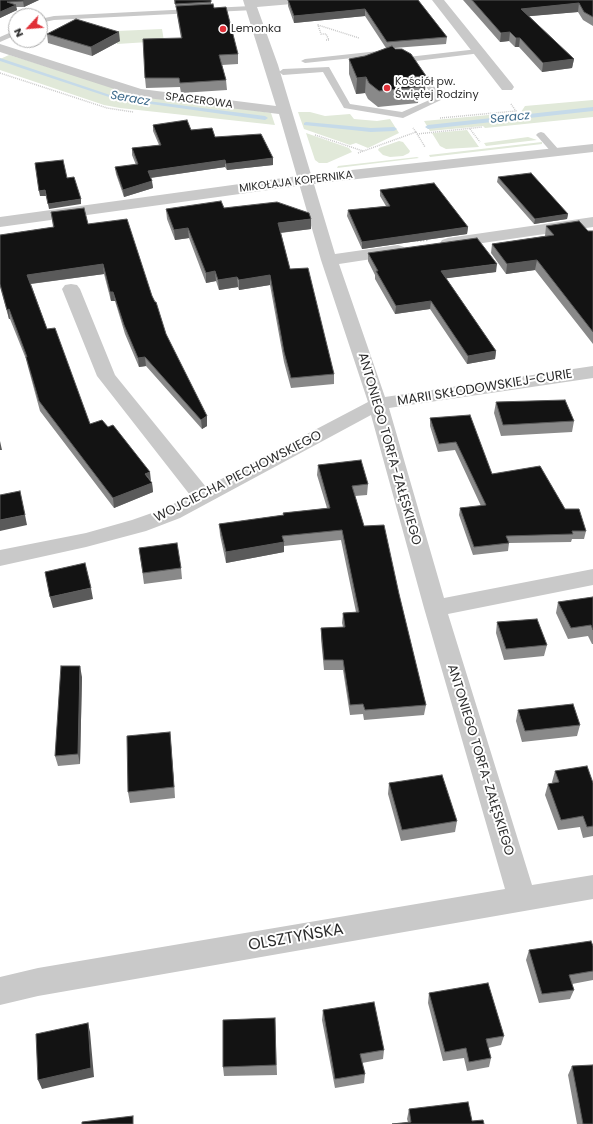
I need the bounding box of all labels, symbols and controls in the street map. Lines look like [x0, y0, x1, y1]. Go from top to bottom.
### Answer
north arrow [8, 8, 48, 48]
place label: Lemonka [231, 22, 281, 36]
marker: Lemonka [218, 24, 228, 34]
text: N [9, 26, 27, 40]
place label: Kościół pw. Świętej Rodziny [395, 75, 479, 101]
marker: Kościół pw. Świętej Rodziny [382, 83, 392, 93]
water label: Seracz [109, 88, 151, 110]
street label: SPACEROWA [165, 90, 233, 112]
water label: Seracz [489, 109, 531, 127]
street label: MIKOŁAJA KOPERNIKA [239, 168, 353, 196]
street label: ANTONIEGO TORFA-ZAŁĘSKIEGO [354, 351, 424, 547]
street label: MARII SKŁODOWSKIEJ-CURIE [396, 366, 574, 410]
street label: WOJCIECHA PIECHOWSKIEGO [152, 428, 324, 526]
street label: ANTONIEGO TORFA-ZAŁĘSKIEGO [443, 662, 517, 858]
street label: OLSZTYŃSKA [247, 920, 345, 956]

